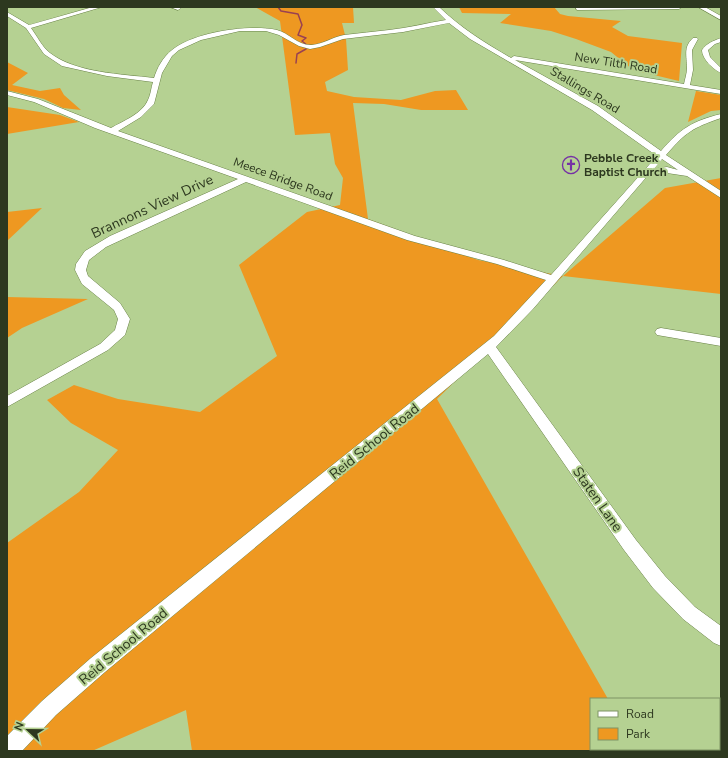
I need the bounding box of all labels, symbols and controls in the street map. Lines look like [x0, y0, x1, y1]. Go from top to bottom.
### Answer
street label: New Tilth Road [573, 49, 659, 77]
street label: Stallings Road [547, 63, 623, 117]
place label: Pebble Creek Baptist Church [584, 150, 667, 180]
street label: Meece Bridge Road [231, 154, 335, 204]
church icon: Pebble Creek Baptist Church [561, 155, 581, 175]
street label: Brannons View Drive [88, 170, 216, 243]
street label: Reid School Road [325, 399, 423, 484]
street label: Staten Lane [568, 463, 627, 536]
street label: Reid School Road [75, 604, 172, 689]
legend [590, 698, 720, 750]
text: Road [626, 706, 654, 722]
north arrow [8, 710, 48, 750]
text: N [11, 720, 28, 733]
text: Park [626, 726, 651, 742]

